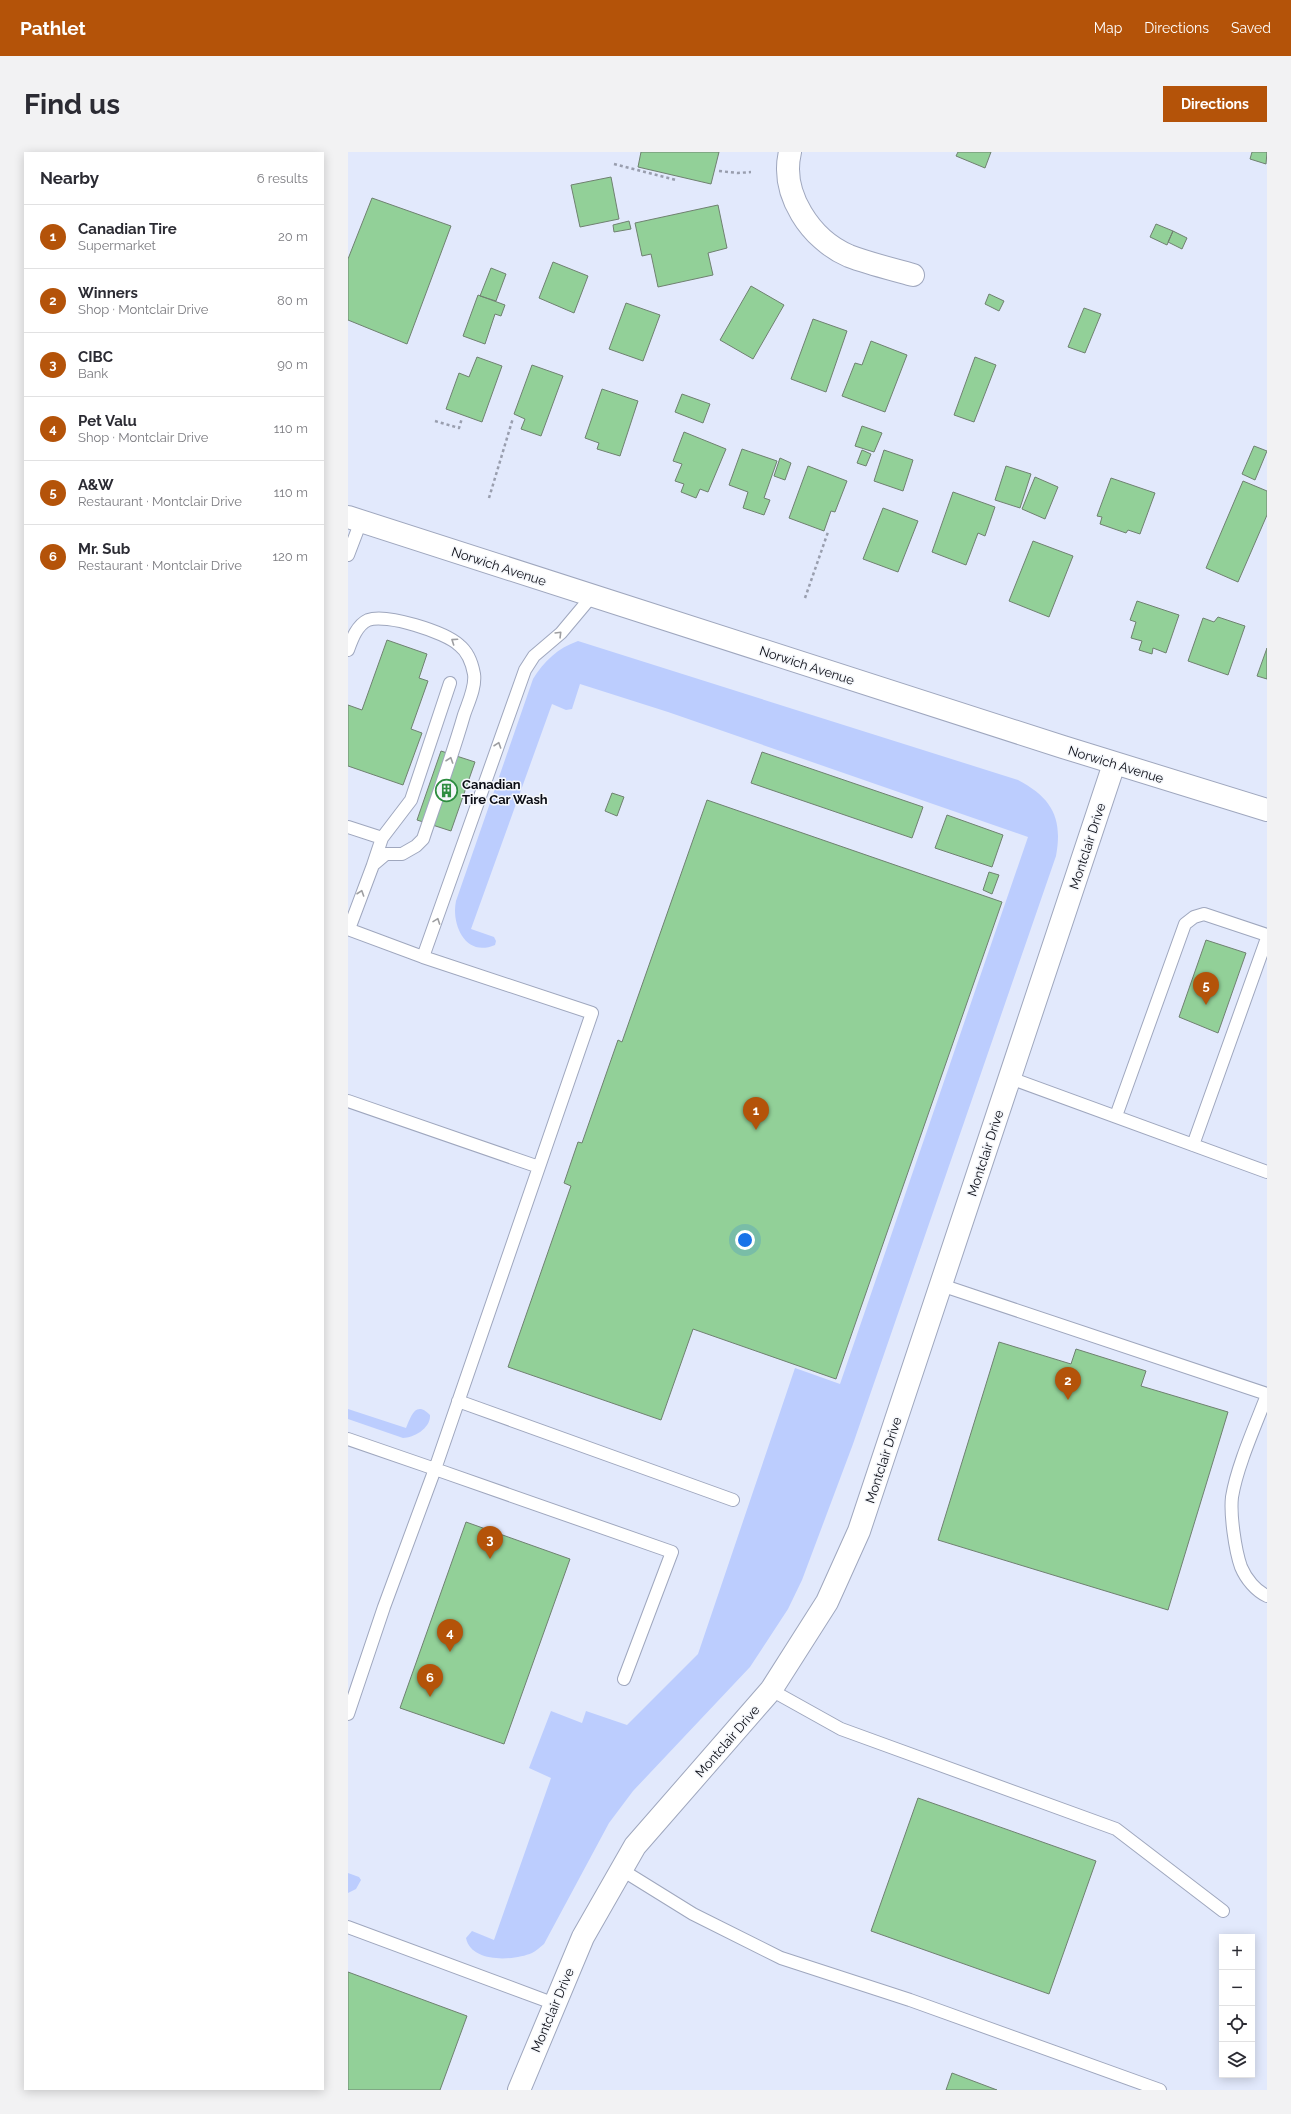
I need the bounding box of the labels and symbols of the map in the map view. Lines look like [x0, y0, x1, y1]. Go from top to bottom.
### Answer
street label: Norwich Avenue [450, 544, 549, 589]
one-way arrow [555, 631, 562, 639]
one-way arrow [451, 639, 458, 646]
street label: Norwich Avenue [758, 643, 857, 688]
one-way arrow [494, 742, 502, 749]
street label: Norwich Avenue [1066, 743, 1166, 786]
one-way arrow [445, 757, 453, 764]
place label: Canadian Tire Car Wash [462, 777, 548, 807]
building icon: Canadian Tire Car Wash [433, 778, 459, 804]
street label: Montclair Drive [1066, 801, 1109, 891]
one-way arrow [357, 889, 365, 896]
one-way arrow [432, 917, 440, 924]
pin: 5 [1193, 972, 1219, 1005]
pin: 1 [743, 1097, 769, 1130]
street label: Montclair Drive [964, 1108, 1007, 1198]
your location [735, 1230, 755, 1250]
pin: 2 [1055, 1367, 1081, 1400]
street label: Montclair Drive [862, 1415, 905, 1505]
pin: 3 [477, 1526, 503, 1559]
pin: 4 [437, 1619, 463, 1652]
pin: 6 [417, 1664, 443, 1697]
street label: Montclair Drive [692, 1702, 763, 1780]
street label: Montclair Drive [528, 1966, 577, 2055]

